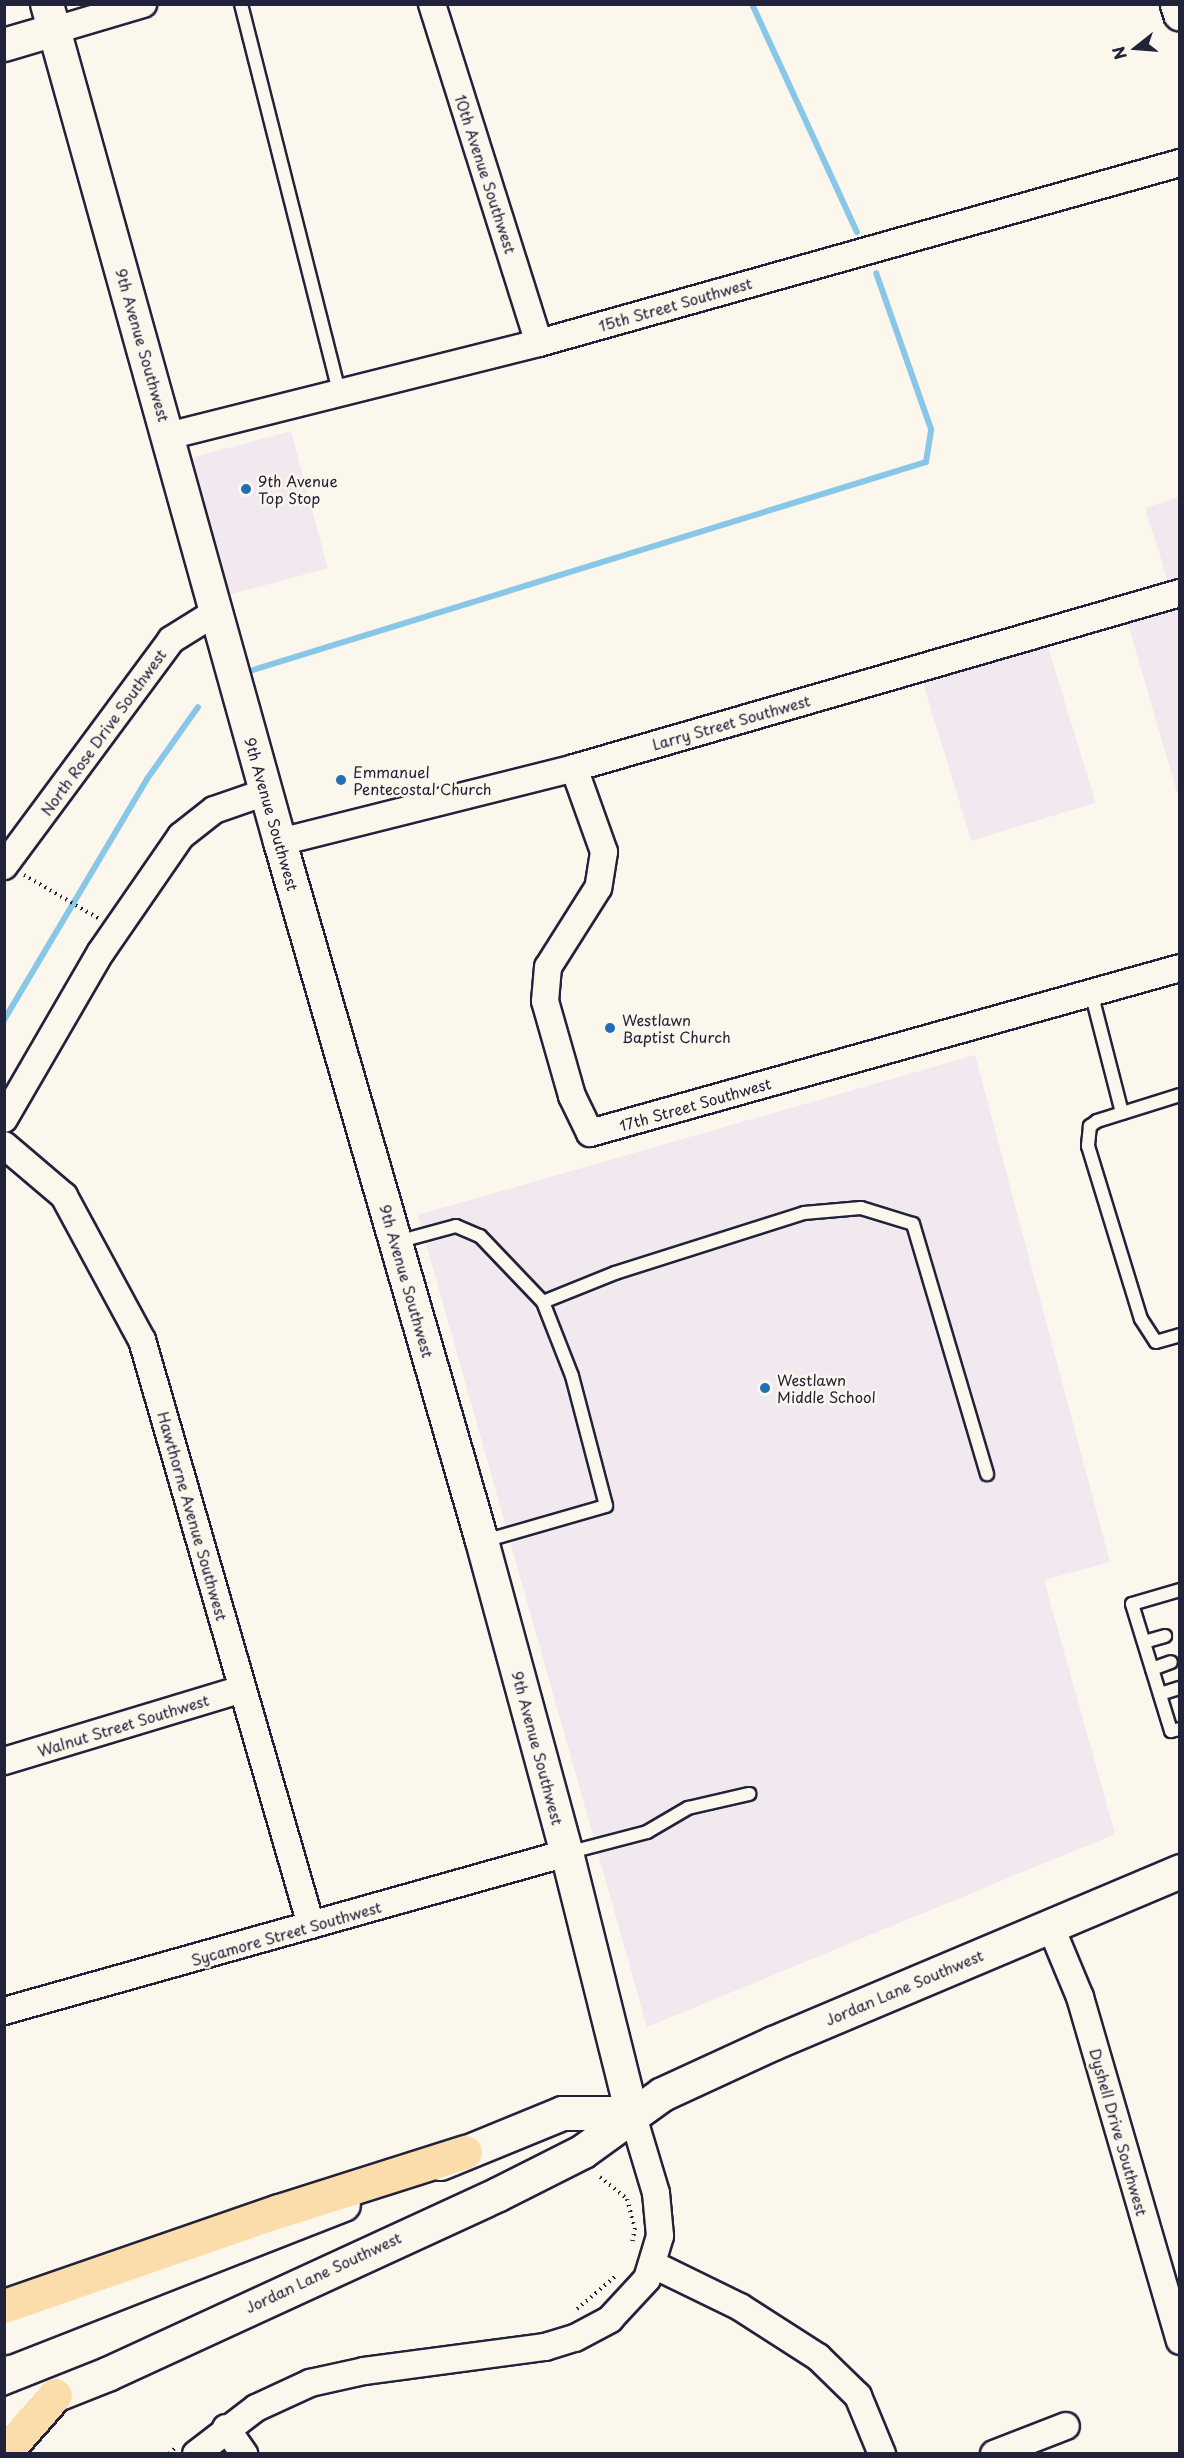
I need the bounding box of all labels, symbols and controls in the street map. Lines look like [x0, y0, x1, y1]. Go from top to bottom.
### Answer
north arrow [1106, 18, 1166, 78]
text: N [1105, 44, 1132, 63]
street label: 10th Avenue Southwest [452, 92, 520, 256]
street label: 9th Avenue Southwest [112, 266, 174, 424]
street label: 15th Street Southwest [596, 273, 754, 335]
place label: 9th Avenue Top Stop [258, 471, 338, 506]
marker: 9th Avenue Top Stop [239, 482, 253, 496]
street label: North Rose Drive Southwest [36, 645, 170, 819]
street label: Larry Street Southwest [648, 690, 814, 754]
street label: 9th Avenue Southwest [241, 735, 303, 893]
place label: Emmanuel Pentecostal Church [353, 762, 492, 797]
marker: Emmanuel Pentecostal Church [334, 773, 348, 787]
place label: Westlawn Baptist Church [622, 1010, 731, 1045]
marker: Westlawn Baptist Church [603, 1021, 617, 1035]
street label: 17th Street Southwest [616, 1074, 774, 1134]
street label: 9th Avenue Southwest [376, 1202, 438, 1360]
place label: Westlawn Middle School [777, 1370, 877, 1405]
marker: Westlawn Middle School [758, 1381, 772, 1395]
street label: Hawthorne Avenue Southwest [154, 1409, 232, 1623]
street label: 9th Avenue Southwest [509, 1669, 567, 1827]
street label: Walnut Street Southwest [34, 1690, 212, 1760]
street label: Sycamore Street Southwest [187, 1897, 385, 1969]
street label: Jordan Lane Southwest [823, 1946, 985, 2028]
street label: Dyshell Drive Southwest [1086, 2046, 1152, 2218]
street label: Jordan Lane Southwest [243, 2228, 403, 2316]

